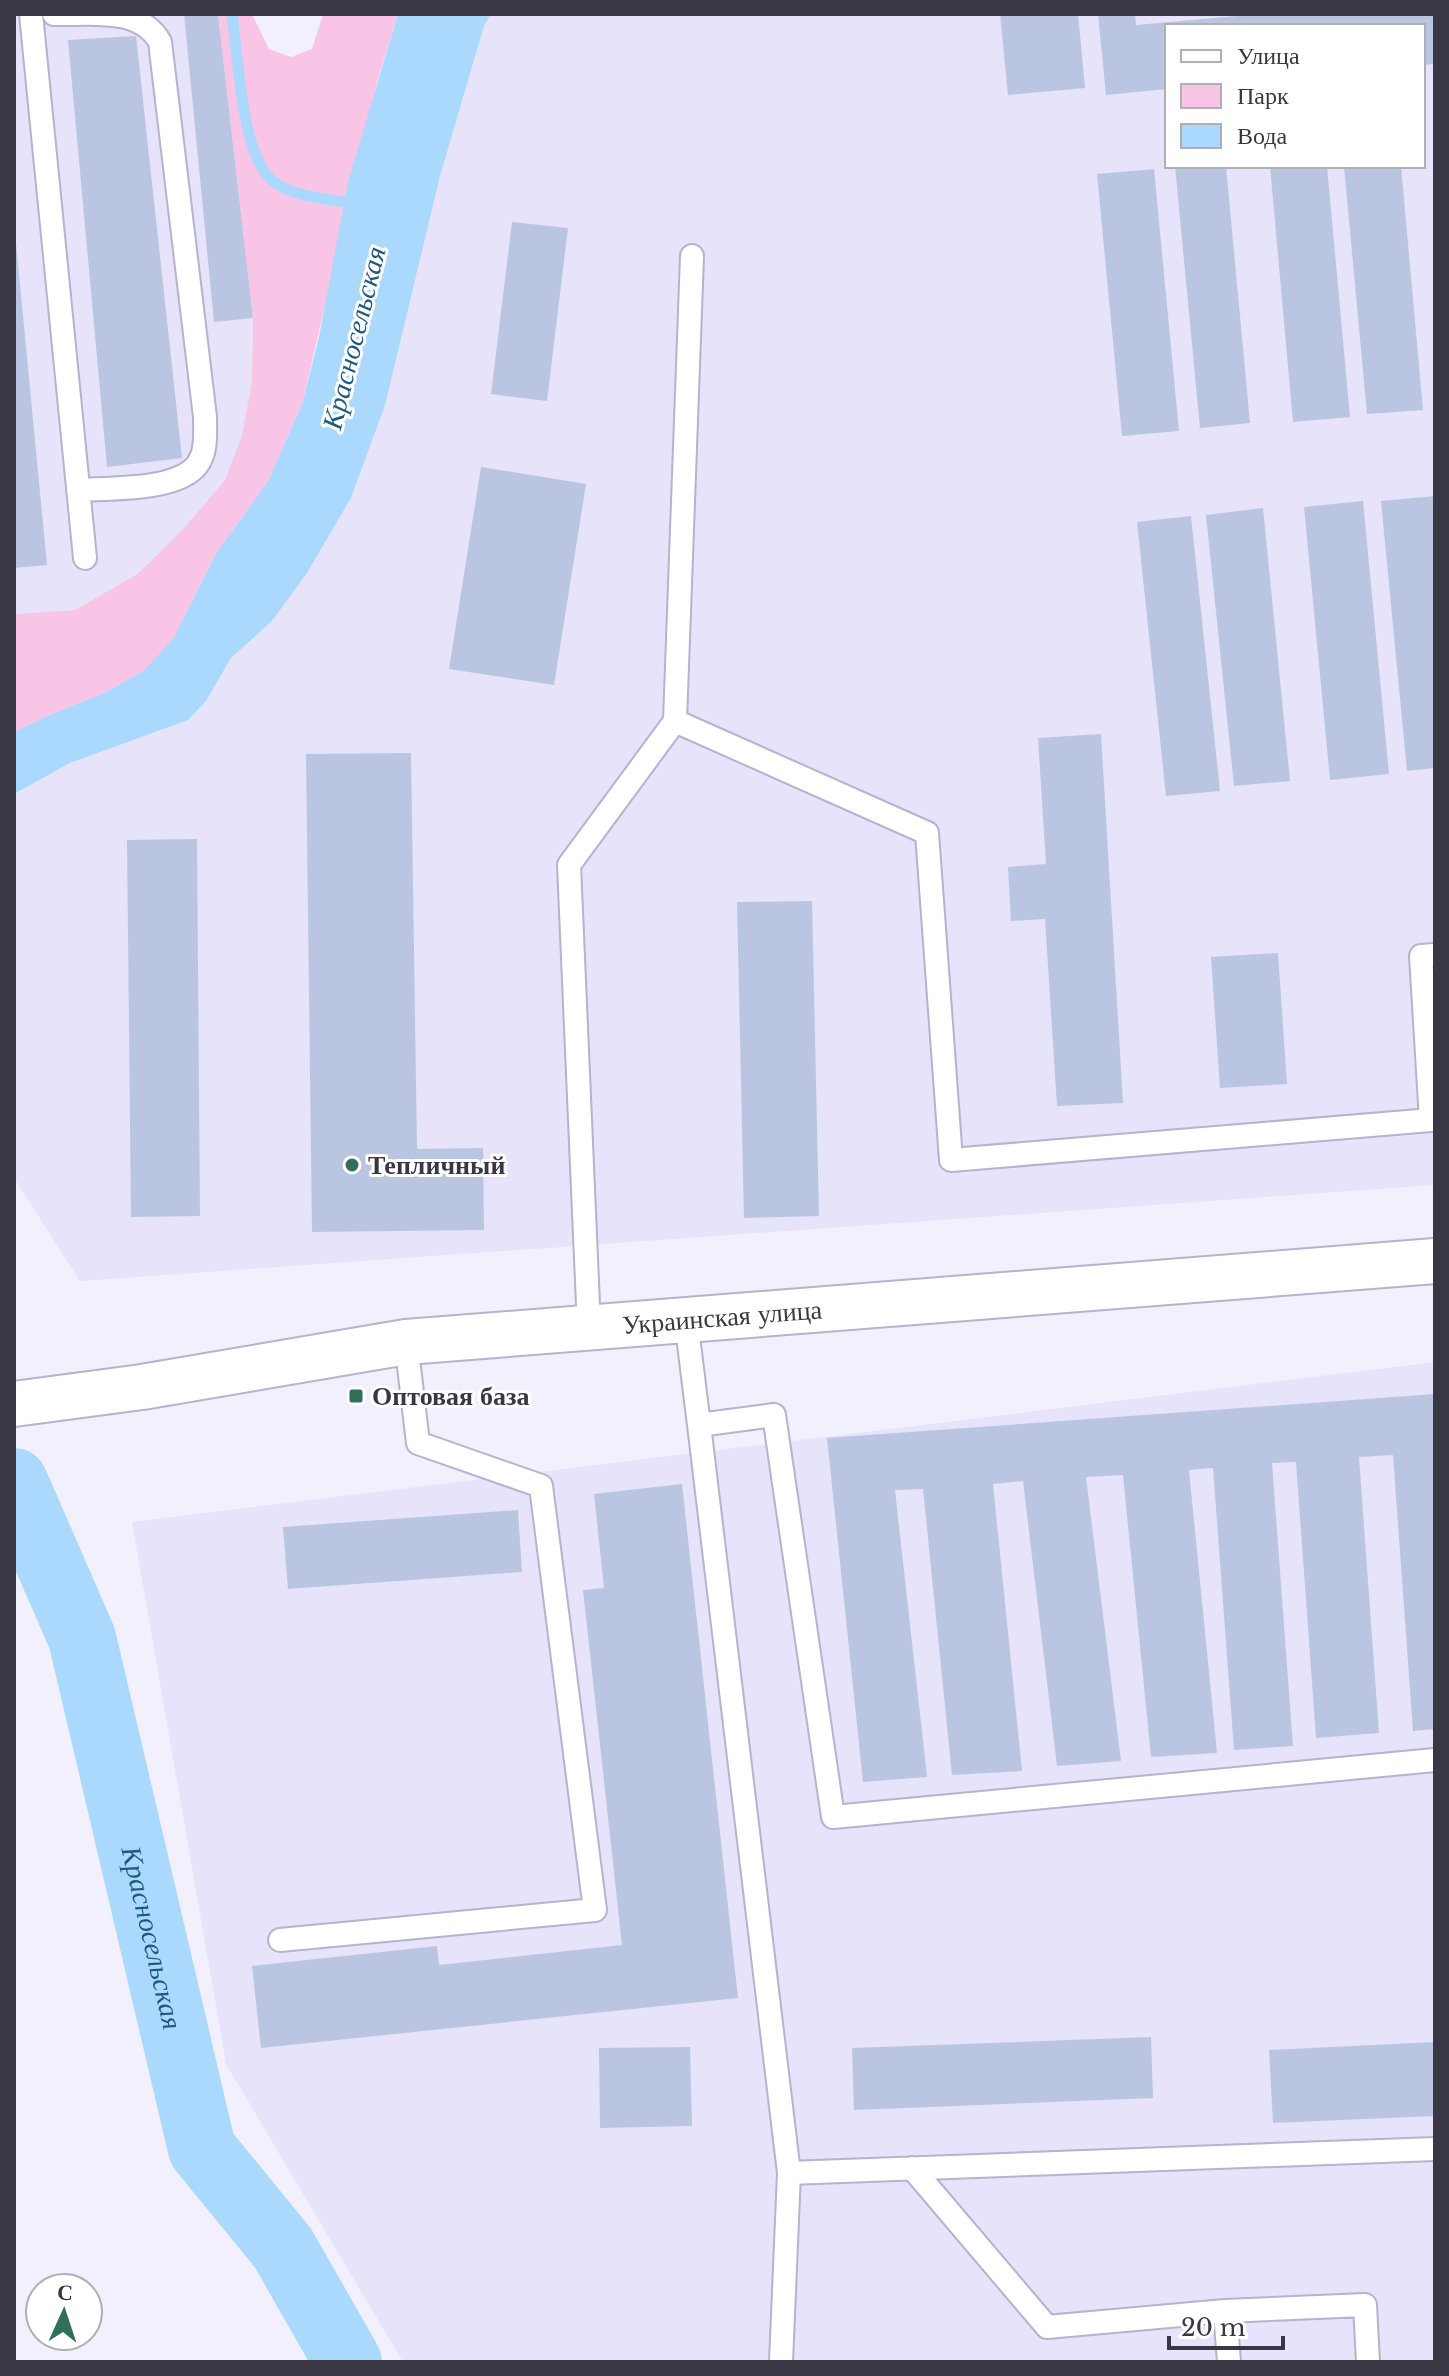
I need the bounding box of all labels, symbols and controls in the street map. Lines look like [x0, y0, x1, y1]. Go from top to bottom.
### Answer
legend [1165, 24, 1425, 168]
text: Улица [1237, 41, 1300, 70]
text: Парк [1237, 81, 1289, 110]
text: Вода [1237, 121, 1288, 150]
water label: Красносельская [314, 243, 394, 434]
place label: Тепличный [368, 1149, 505, 1181]
marker: Тепличный [343, 1156, 361, 1174]
street label: Украинская улица [621, 1293, 824, 1341]
place label: Оптовая база [372, 1380, 529, 1412]
marker: Оптовая база [347, 1387, 365, 1405]
water label: Красносельская [114, 1841, 191, 2033]
north arrow [24, 2272, 104, 2352]
text: С [56, 2279, 74, 2306]
scale bar [1169, 2300, 1283, 2350]
text: 20 m [1181, 2313, 1246, 2342]

